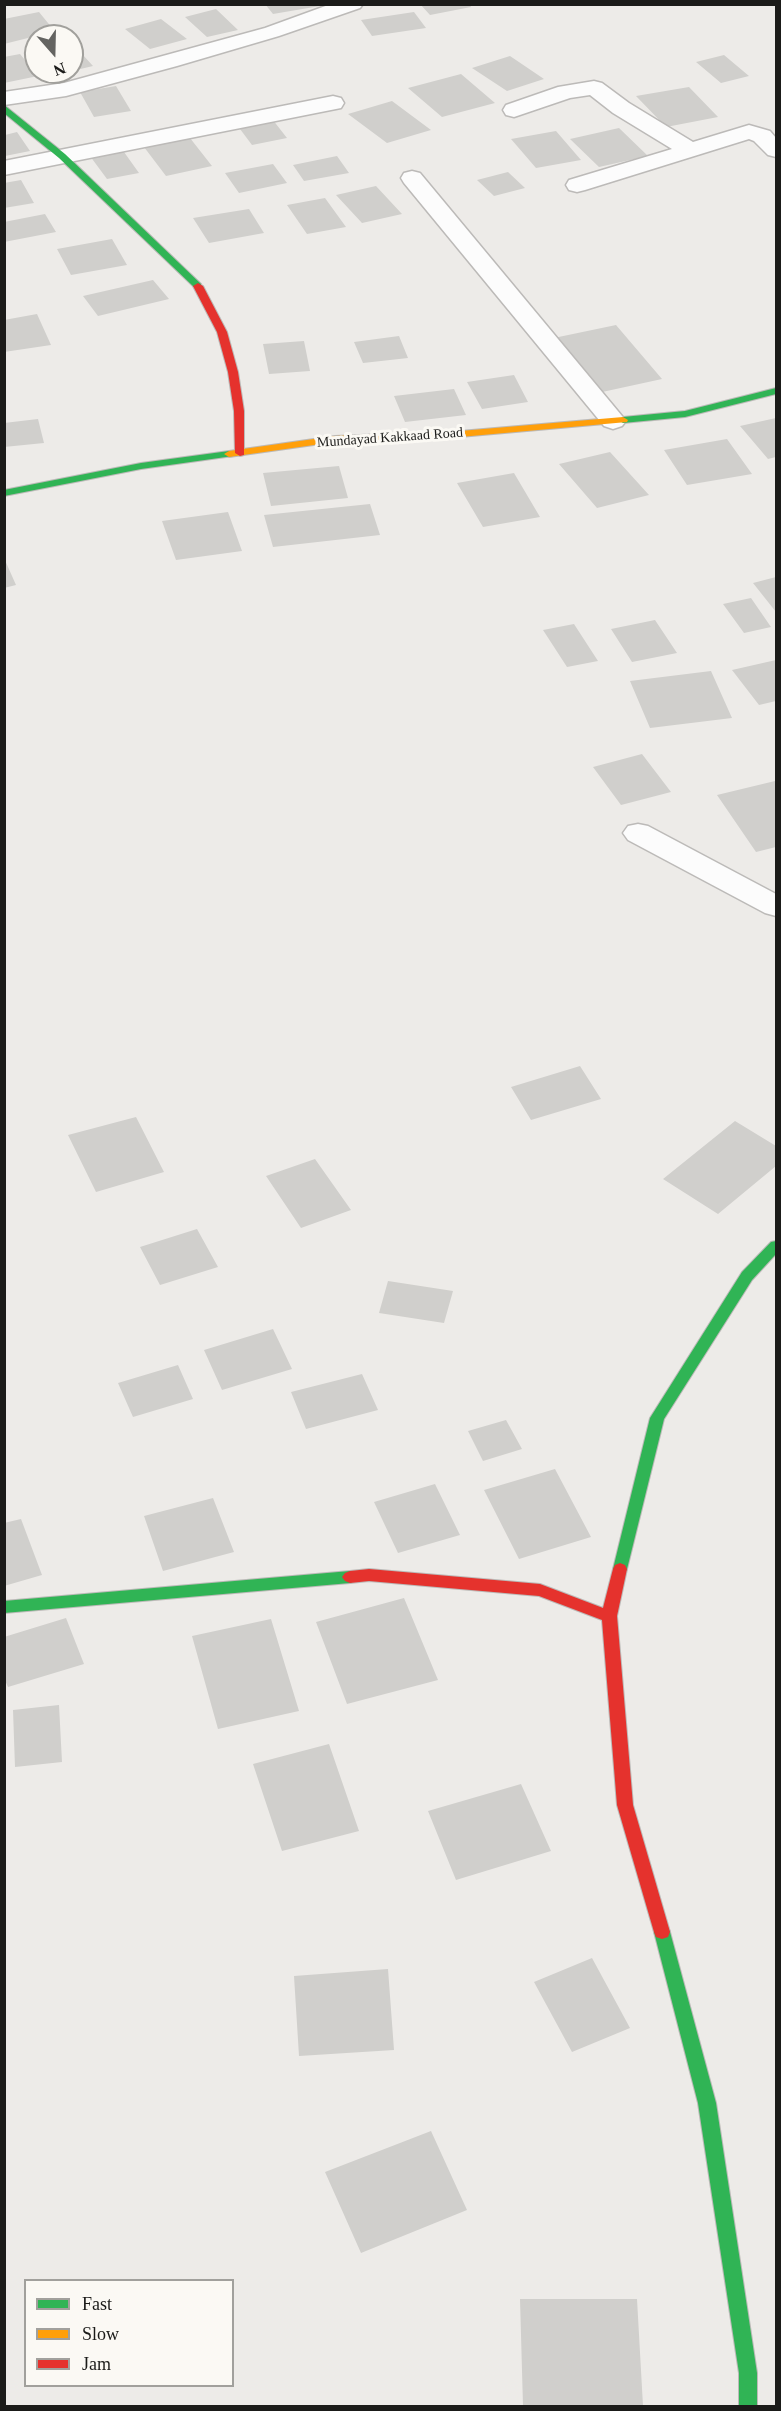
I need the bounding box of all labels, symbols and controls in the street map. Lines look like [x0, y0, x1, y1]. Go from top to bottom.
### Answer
north arrow [24, 24, 84, 84]
text: N [51, 60, 68, 79]
street label: Mundayad Kakkaad Road [317, 425, 463, 451]
legend [24, 2279, 234, 2387]
text: Fast [82, 2294, 112, 2314]
text: Slow [82, 2324, 119, 2344]
text: Jam [82, 2354, 111, 2374]

